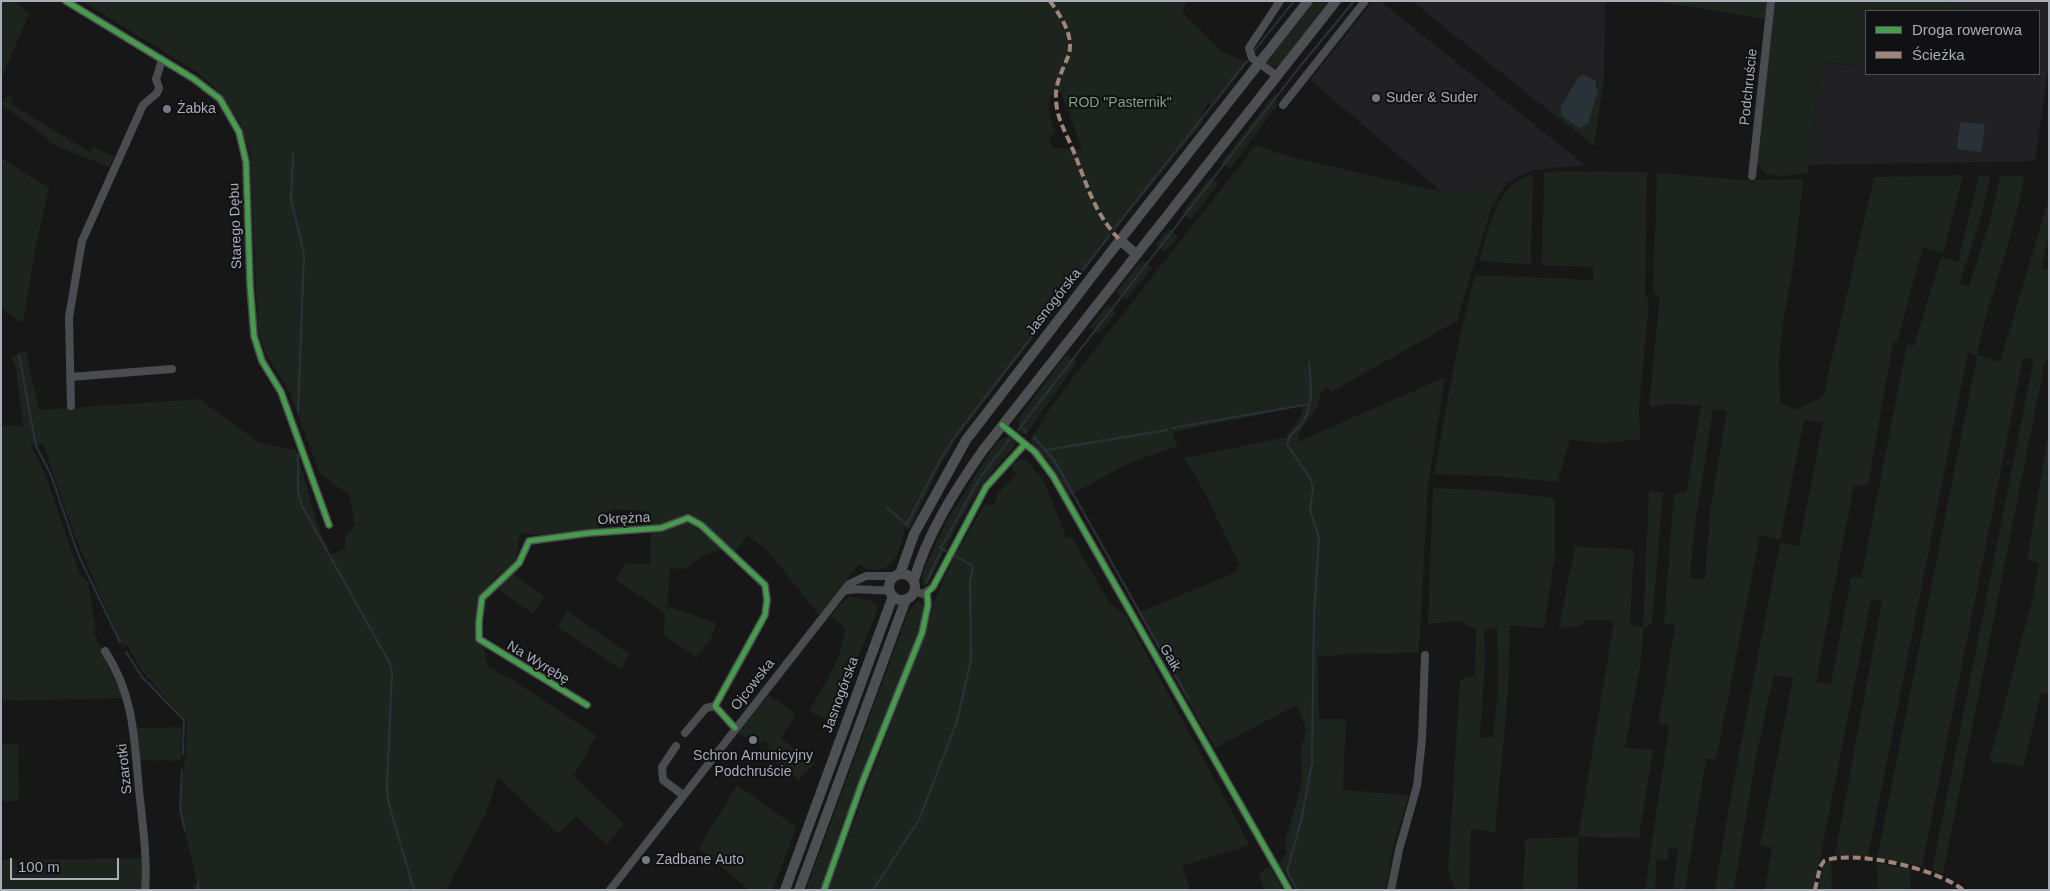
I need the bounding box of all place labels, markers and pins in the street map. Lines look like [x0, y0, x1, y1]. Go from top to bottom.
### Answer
place label: Suder & Suder [1386, 90, 1478, 106]
marker: Suder & Suder [1370, 92, 1382, 104]
place label: Żabka [177, 101, 216, 117]
marker: Żabka [161, 103, 173, 115]
marker: Schron Amunicyjny Podchruście [747, 734, 759, 746]
place label: Schron Amunicyjny Podchruście [693, 748, 813, 780]
place label: Zadbane Auto [656, 852, 744, 868]
marker: Zadbane Auto [640, 854, 652, 866]

